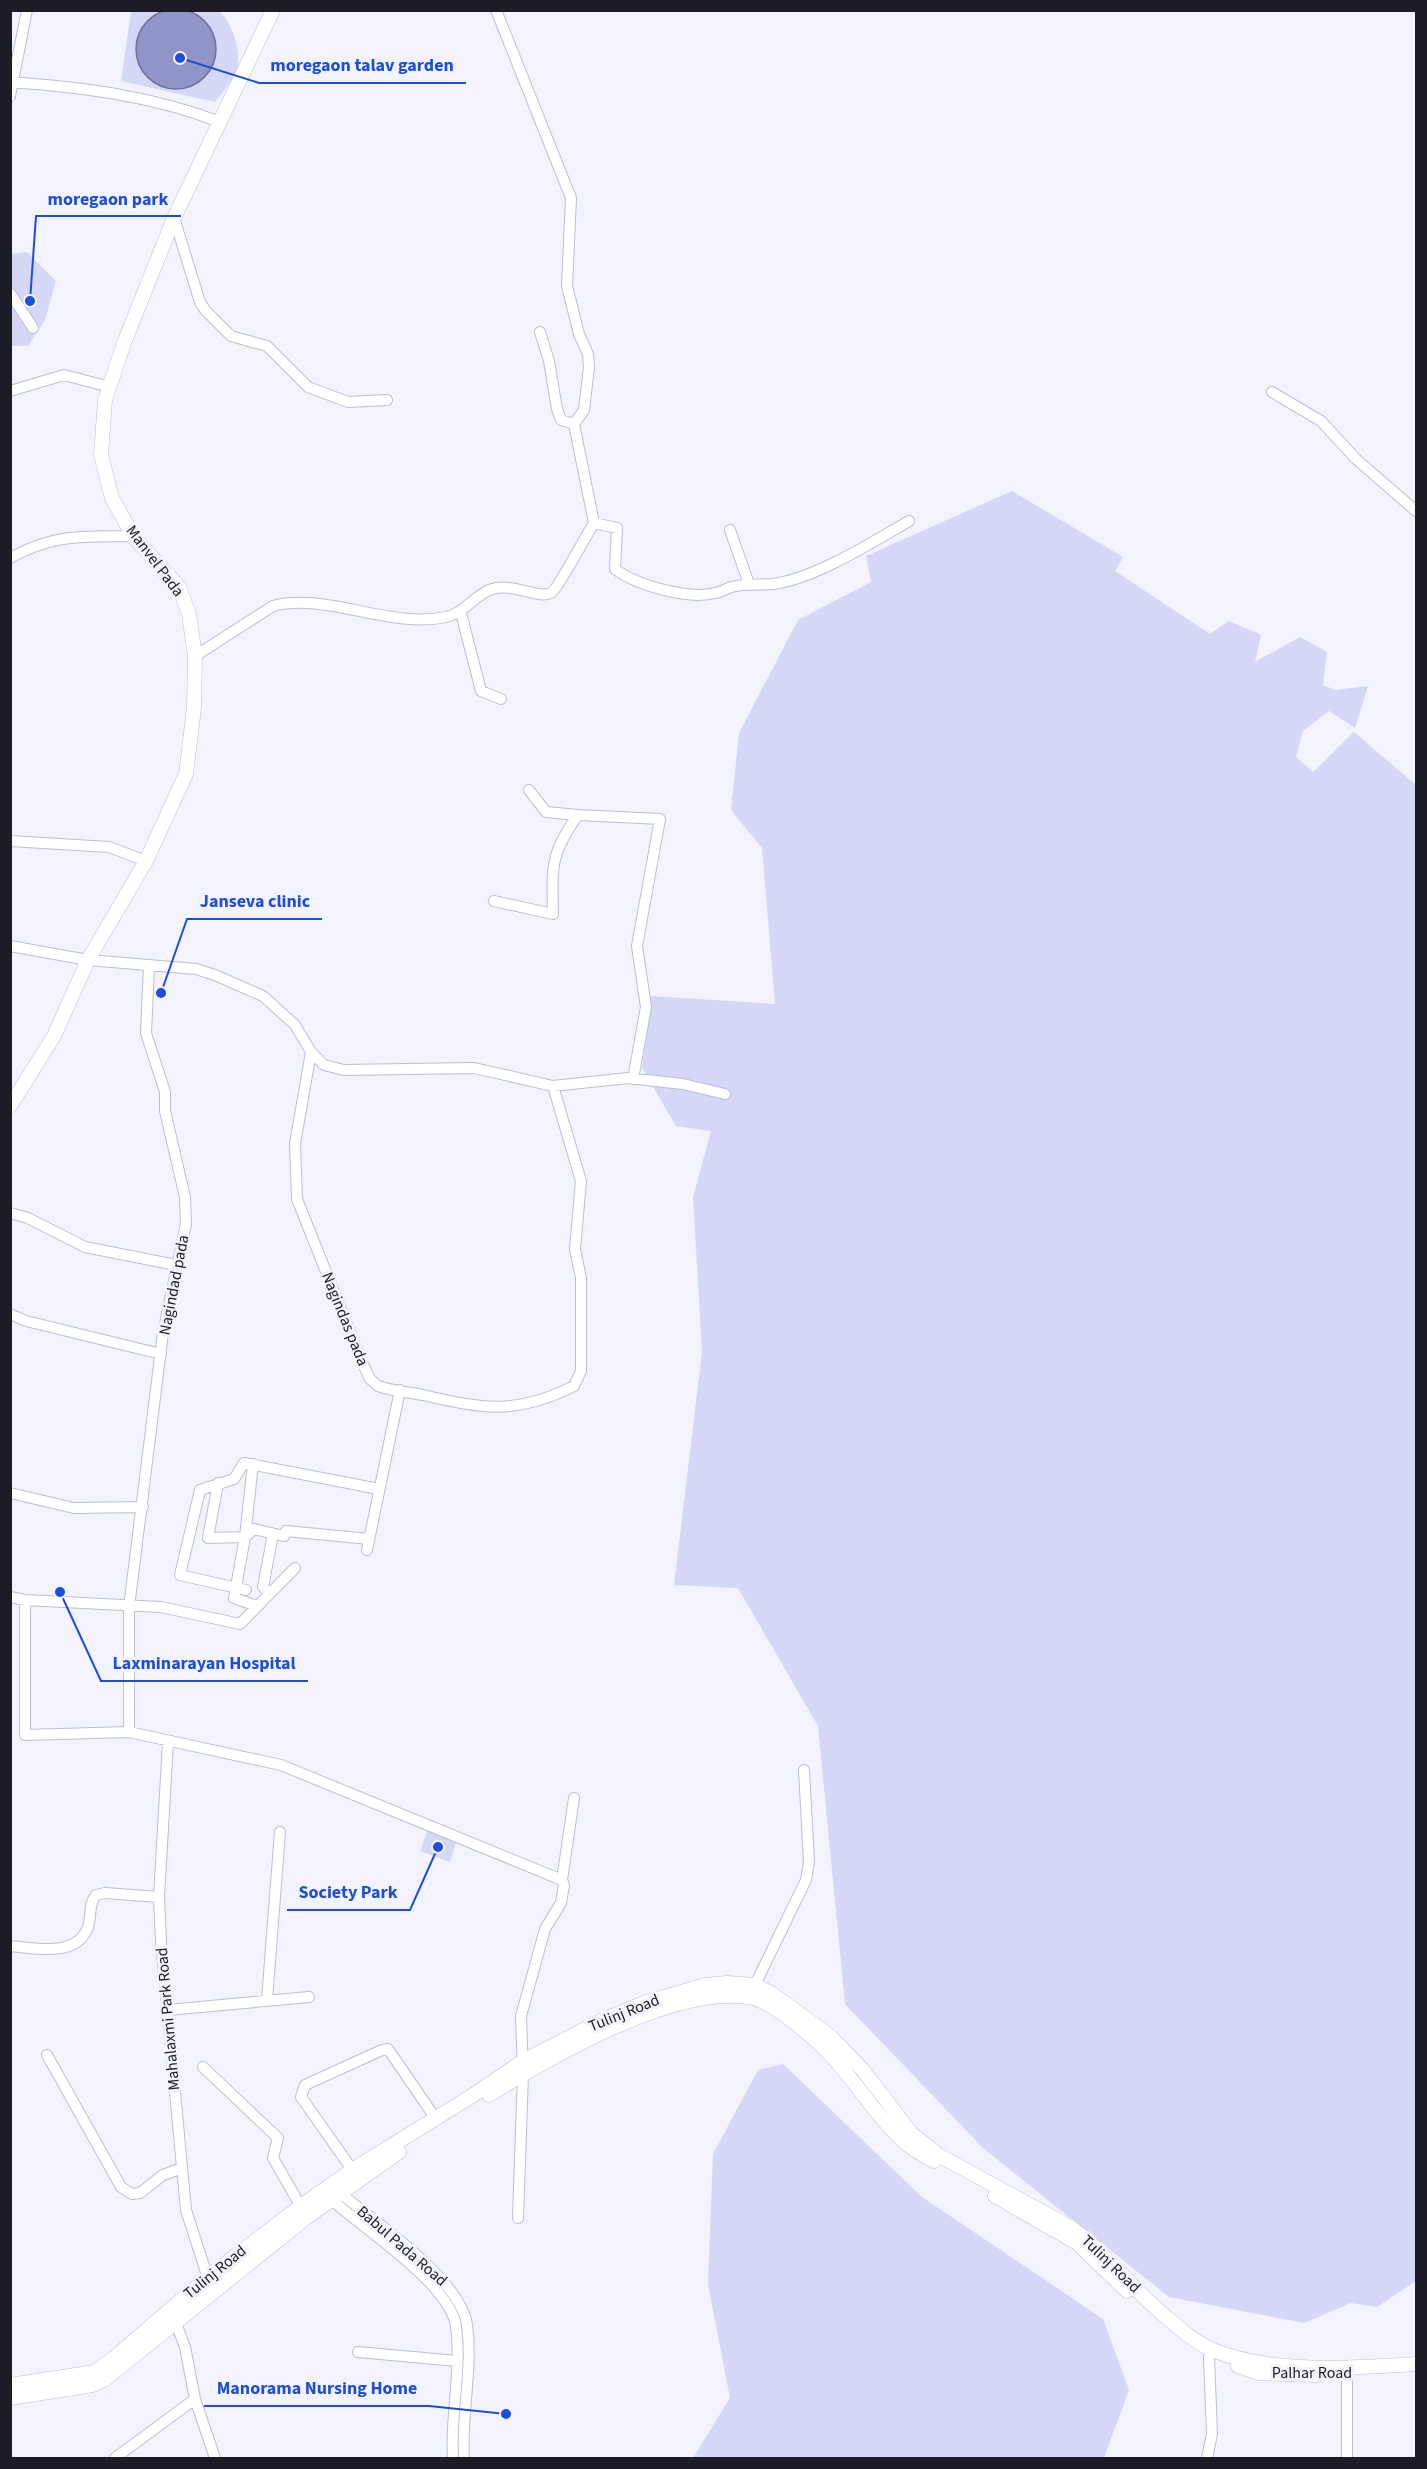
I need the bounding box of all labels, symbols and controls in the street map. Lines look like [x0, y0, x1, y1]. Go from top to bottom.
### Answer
callout: moregaon talav garden [259, 47, 466, 83]
text: moregaon talav garden [270, 53, 454, 78]
callout: moregaon park [36, 180, 181, 216]
text: moregaon park [48, 187, 169, 212]
street label: Manvel Pada [121, 521, 189, 601]
callout: Janseva clinic [187, 883, 322, 919]
text: Janseva clinic [200, 889, 311, 914]
street label: Nagindad pada [153, 1233, 195, 1337]
street label: Nagindas pada [316, 1269, 374, 1369]
callout: Laxminarayan Hospital [101, 1645, 308, 1681]
text: Laxminarayan Hospital [112, 1651, 296, 1676]
callout: Society Park [287, 1874, 410, 1910]
text: Society Park [298, 1880, 398, 1905]
street label: Mahalaxmi Park Road [151, 1947, 185, 2091]
street label: Tulinj Road [585, 1989, 663, 2037]
street label: Babul Pada Road [352, 2201, 452, 2291]
street label: Tulinj Road [1076, 2230, 1146, 2298]
street label: Tulinj Road [179, 2240, 251, 2304]
street label: Palhar Road [1272, 2362, 1352, 2384]
callout: Manorama Nursing Home [204, 2370, 429, 2406]
text: Manorama Nursing Home [217, 2376, 417, 2401]

